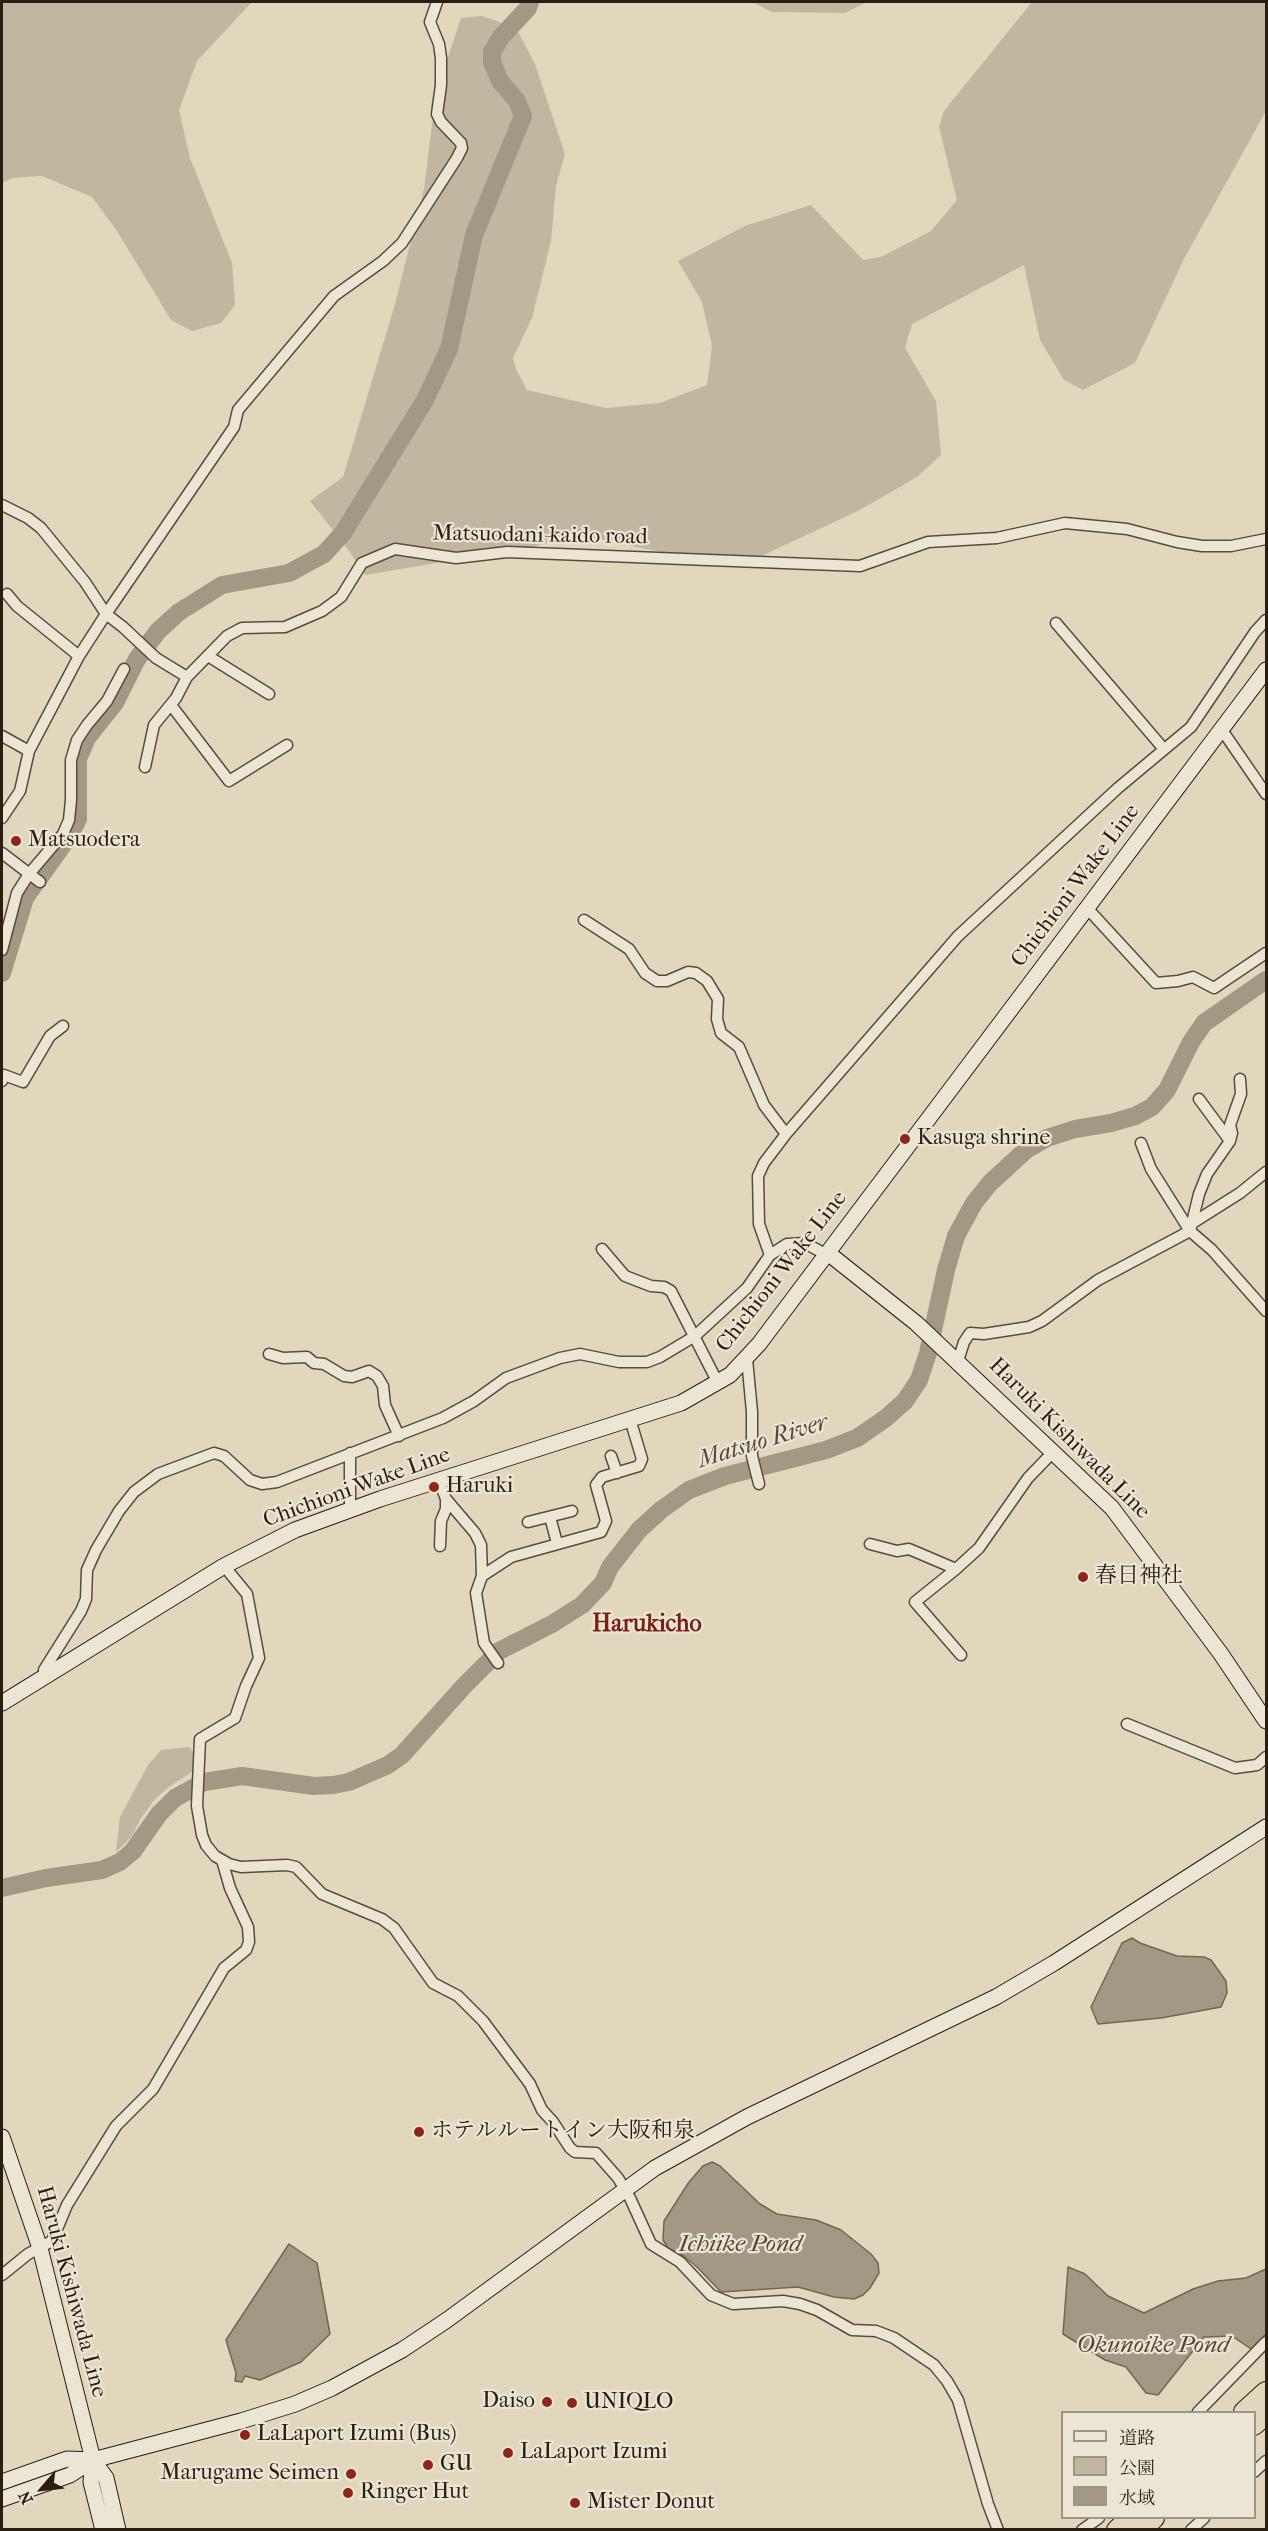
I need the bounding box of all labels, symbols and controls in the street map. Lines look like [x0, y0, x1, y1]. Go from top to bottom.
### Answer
street label: Matsuodani-kaido road [432, 521, 648, 551]
street label: Chichioni Wake Line [1006, 799, 1146, 973]
place label: Matsuodera [28, 828, 140, 854]
marker: Matsuodera [9, 834, 23, 848]
place label: Kasuga shrine [917, 1126, 1050, 1152]
marker: Kasuga shrine [898, 1132, 912, 1146]
street label: Chichioni Wake Line [711, 1186, 853, 1358]
street label: Haruki Kishiwada Line [983, 1353, 1155, 1525]
water label: Matsuo River [695, 1409, 831, 1475]
street label: Chichioni Wake Line [260, 1442, 454, 1534]
place label: Haruki [446, 1474, 513, 1500]
marker: Haruki [427, 1480, 441, 1494]
place label: 春日神社 [1095, 1564, 1183, 1590]
marker: 春日神社 [1076, 1570, 1090, 1584]
district label: Harukicho [592, 1611, 702, 1639]
place label: ホテルルートイン大阪和泉 [431, 2119, 695, 2145]
marker: ホテルルートイン大阪和泉 [412, 2125, 426, 2139]
street label: Haruki Kishiwada Line [30, 2184, 112, 2400]
water label: Ichiike Pond [678, 2231, 802, 2259]
water label: Okunoike Pond [1076, 2332, 1230, 2360]
place label: Daiso [482, 2389, 535, 2415]
place label: UNIQLO [584, 2390, 673, 2416]
marker: Daiso [540, 2395, 554, 2409]
marker: UNIQLO [565, 2396, 579, 2410]
legend [1061, 2411, 1256, 2519]
place label: LaLaport Izumi (Bus) [257, 2422, 457, 2448]
marker: LaLaport Izumi (Bus) [238, 2428, 252, 2442]
text: 道路 [1119, 2428, 1155, 2449]
place label: LaLaport Izumi [520, 2440, 668, 2466]
marker: LaLaport Izumi [501, 2446, 515, 2460]
place label: GU [440, 2452, 473, 2478]
marker: GU [421, 2458, 435, 2472]
text: 公園 [1119, 2458, 1155, 2479]
north arrow [12, 2459, 72, 2519]
place label: Marugame Seimen [160, 2461, 339, 2487]
marker: Marugame Seimen [344, 2467, 358, 2481]
place label: Ringer Hut [360, 2480, 469, 2506]
marker: Ringer Hut [341, 2486, 355, 2500]
text: N [14, 2488, 37, 2508]
text: 水域 [1119, 2488, 1155, 2509]
place label: Mister Donut [587, 2490, 715, 2516]
marker: Mister Donut [568, 2496, 582, 2510]

